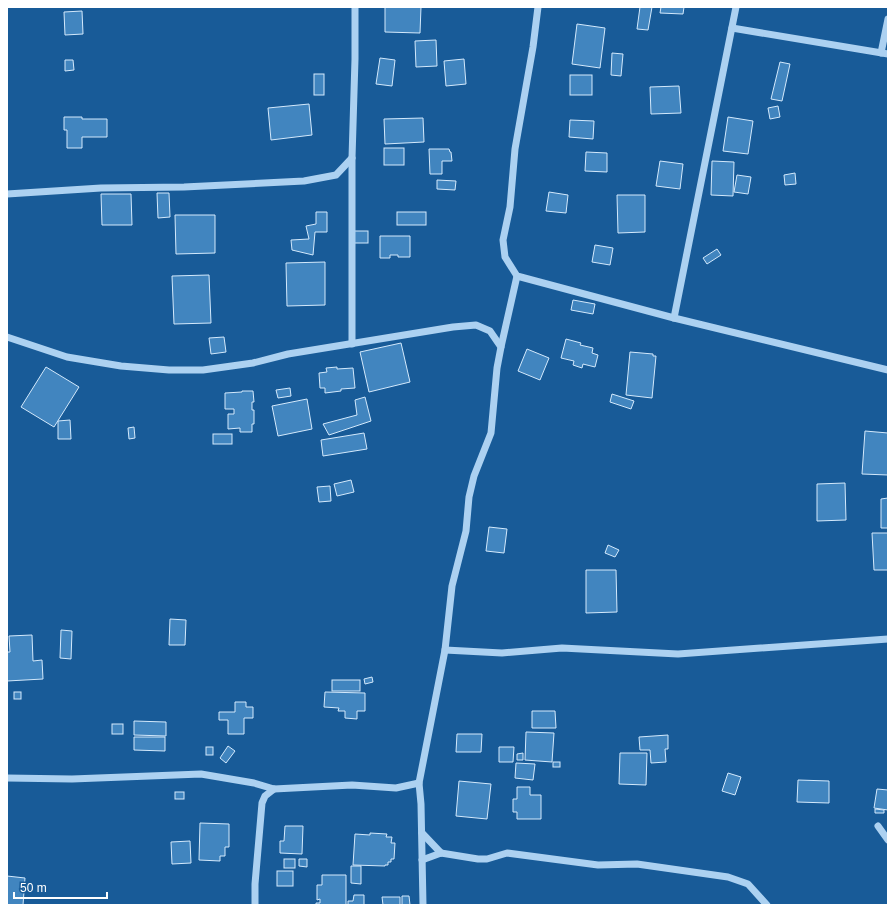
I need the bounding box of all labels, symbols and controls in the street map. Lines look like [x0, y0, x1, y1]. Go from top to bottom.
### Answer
scale bar [14, 874, 107, 900]
text: 50 m [20, 881, 47, 895]

